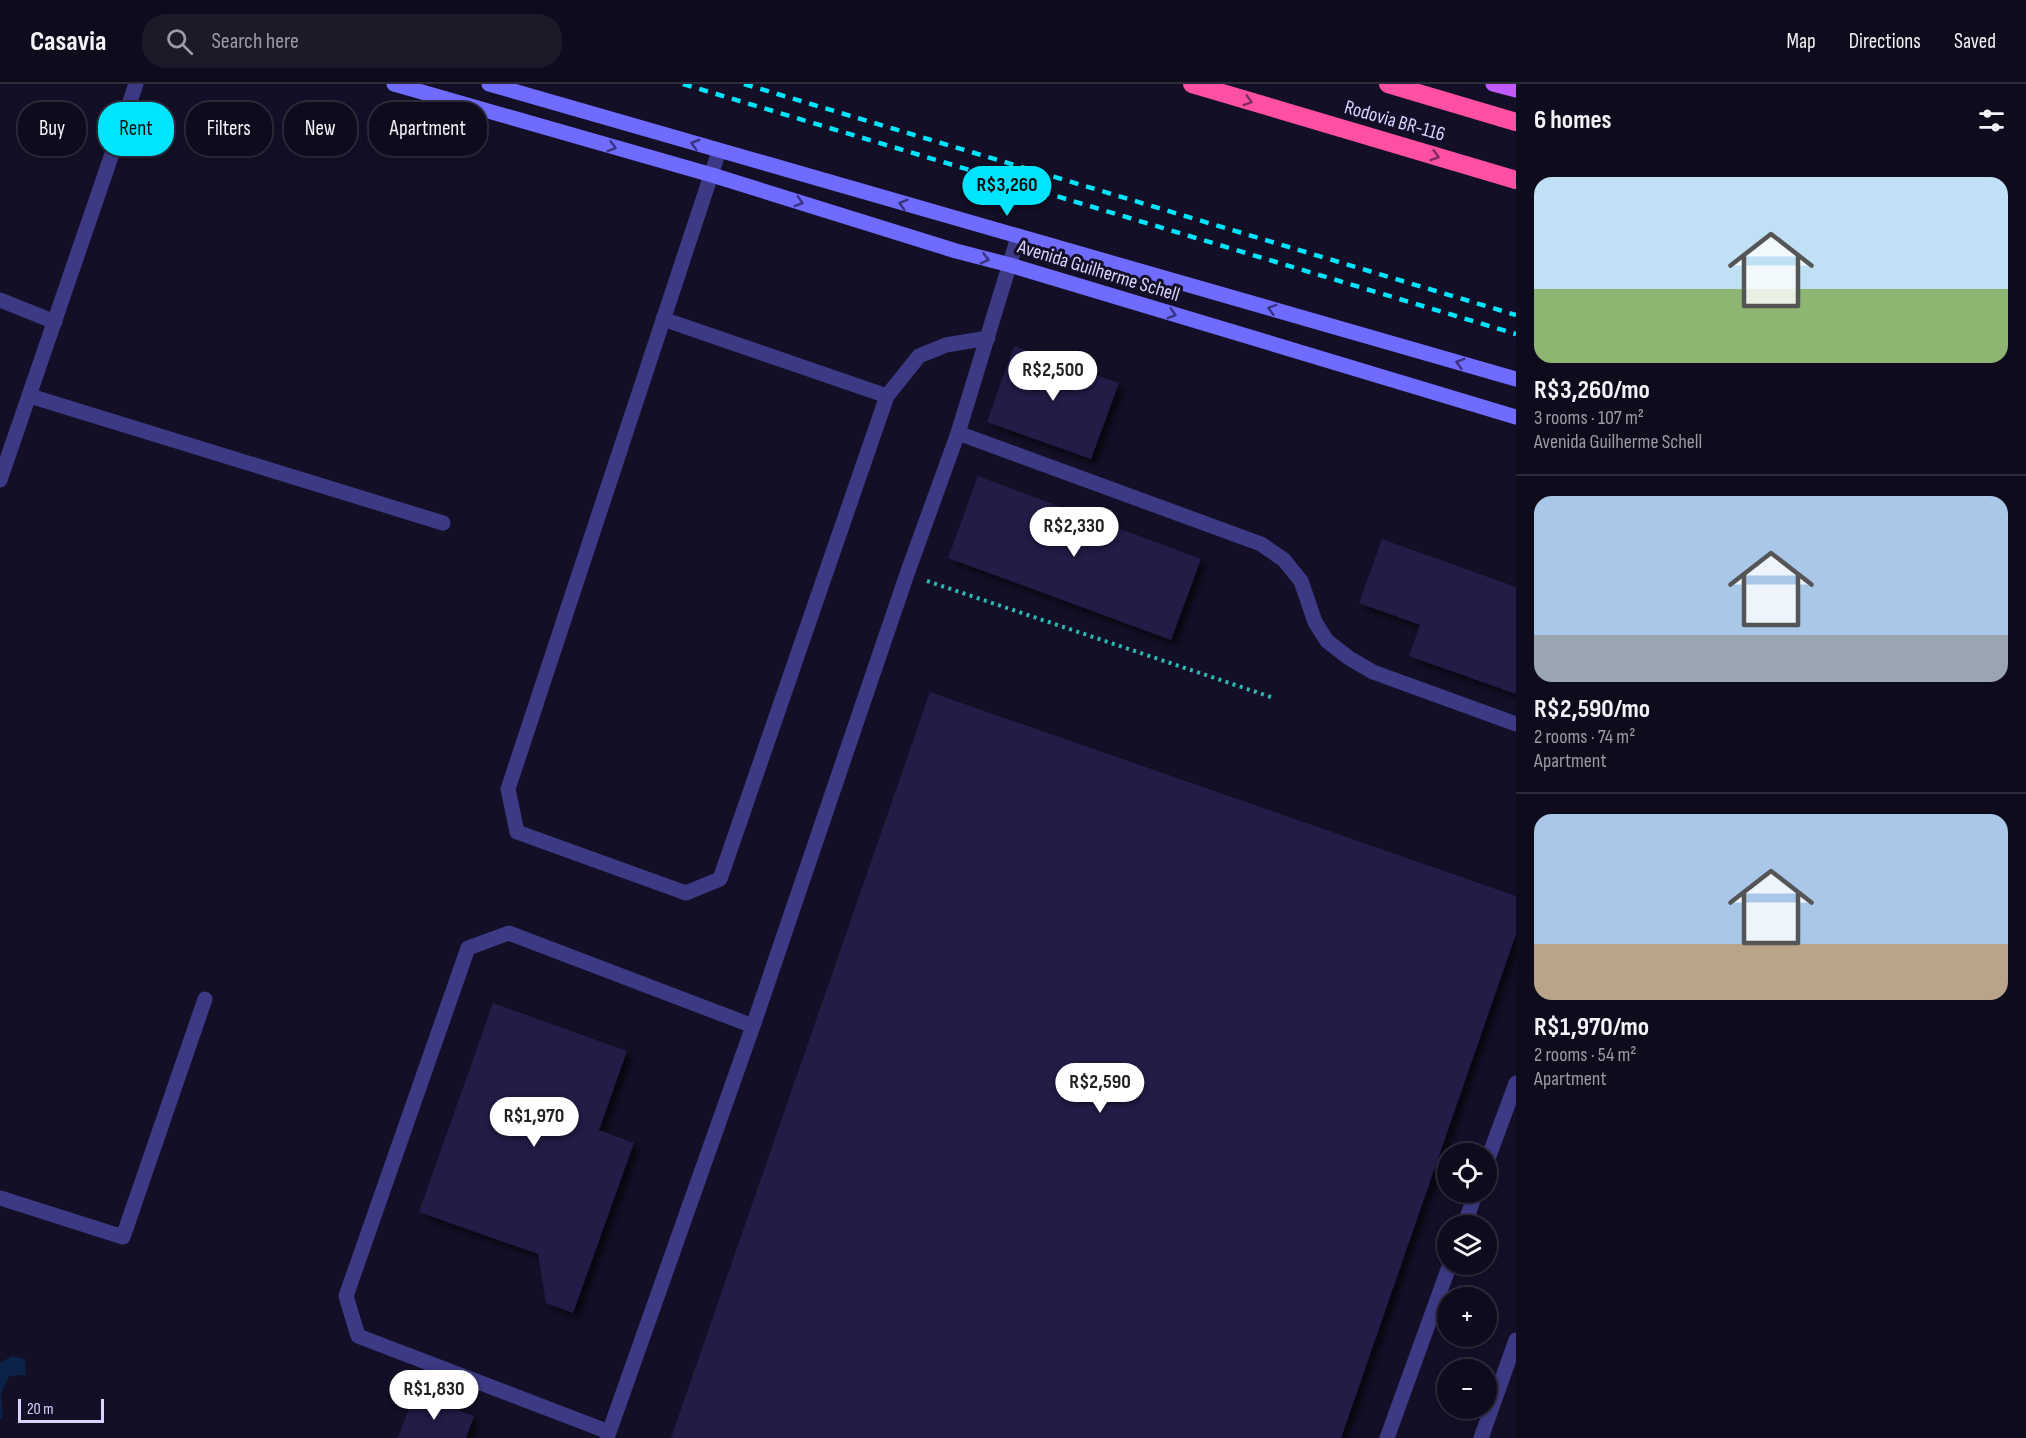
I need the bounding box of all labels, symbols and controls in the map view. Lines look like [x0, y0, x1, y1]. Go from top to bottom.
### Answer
search box [142, 14, 562, 68]
text: Casavia [30, 25, 106, 58]
icon: search [163, 25, 196, 58]
text: Search here [211, 28, 299, 55]
text: Map [1786, 29, 1816, 54]
text: Directions [1849, 29, 1921, 54]
text: Saved [1954, 29, 1996, 54]
one-way arrow [1243, 93, 1253, 106]
street label: Rodovia BR-116 [1342, 95, 1448, 147]
chip: Buy [18, 102, 86, 156]
chip: Rent [98, 102, 174, 156]
chip: Filters [186, 102, 272, 156]
chip: New [284, 102, 357, 156]
chip: Apartment [369, 102, 487, 156]
icon: filters [1975, 104, 2008, 137]
text: 6 homes [1534, 105, 1612, 136]
one-way arrow [607, 139, 617, 152]
one-way arrow [690, 139, 701, 151]
one-way arrow [1429, 149, 1440, 161]
pin: R$3,260 [952, 166, 1062, 217]
text: R$3,260 [976, 173, 1038, 197]
one-way arrow [793, 195, 804, 207]
one-way arrow [898, 199, 909, 211]
icon: home [1717, 216, 1825, 324]
street label: Avenida Guilherme Schell [1014, 235, 1183, 307]
one-way arrow [980, 251, 990, 264]
one-way arrow [1267, 304, 1278, 316]
one-way arrow [1166, 307, 1177, 319]
pin: R$2,500 [998, 351, 1108, 402]
one-way arrow [1455, 357, 1465, 370]
text: R$2,500 [1022, 358, 1084, 382]
text: R$3,260/mo [1534, 375, 1650, 406]
text: 3 rooms · 107 m² [1534, 406, 1644, 430]
text: Avenida Guilherme Schell [1534, 430, 1702, 454]
pin: R$2,330 [1019, 507, 1129, 558]
text: R$2,330 [1044, 514, 1104, 538]
icon: home [1717, 535, 1825, 643]
text: R$2,590/mo [1534, 694, 1650, 725]
text: 2 rooms · 74 m² [1534, 725, 1635, 749]
text: Apartment [1534, 749, 1607, 773]
icon: home [1717, 853, 1825, 961]
text: R$1,970/mo [1534, 1012, 1649, 1043]
text: 2 rooms · 54 m² [1534, 1043, 1636, 1067]
pin: R$2,590 [1045, 1063, 1155, 1114]
text: Apartment [1534, 1067, 1607, 1091]
text: R$2,590 [1069, 1070, 1131, 1094]
pin: R$1,970 [479, 1097, 589, 1148]
text: R$1,970 [504, 1104, 564, 1128]
map controls [1437, 1143, 1497, 1419]
button: locate [1437, 1143, 1497, 1203]
button: layers [1437, 1215, 1497, 1275]
button: + [1437, 1287, 1497, 1347]
button: − [1437, 1359, 1497, 1419]
pin: R$1,830 [379, 1370, 489, 1421]
text: R$1,830 [403, 1377, 465, 1401]
scale bar [18, 1396, 104, 1424]
text: 20 m [27, 1400, 54, 1419]

